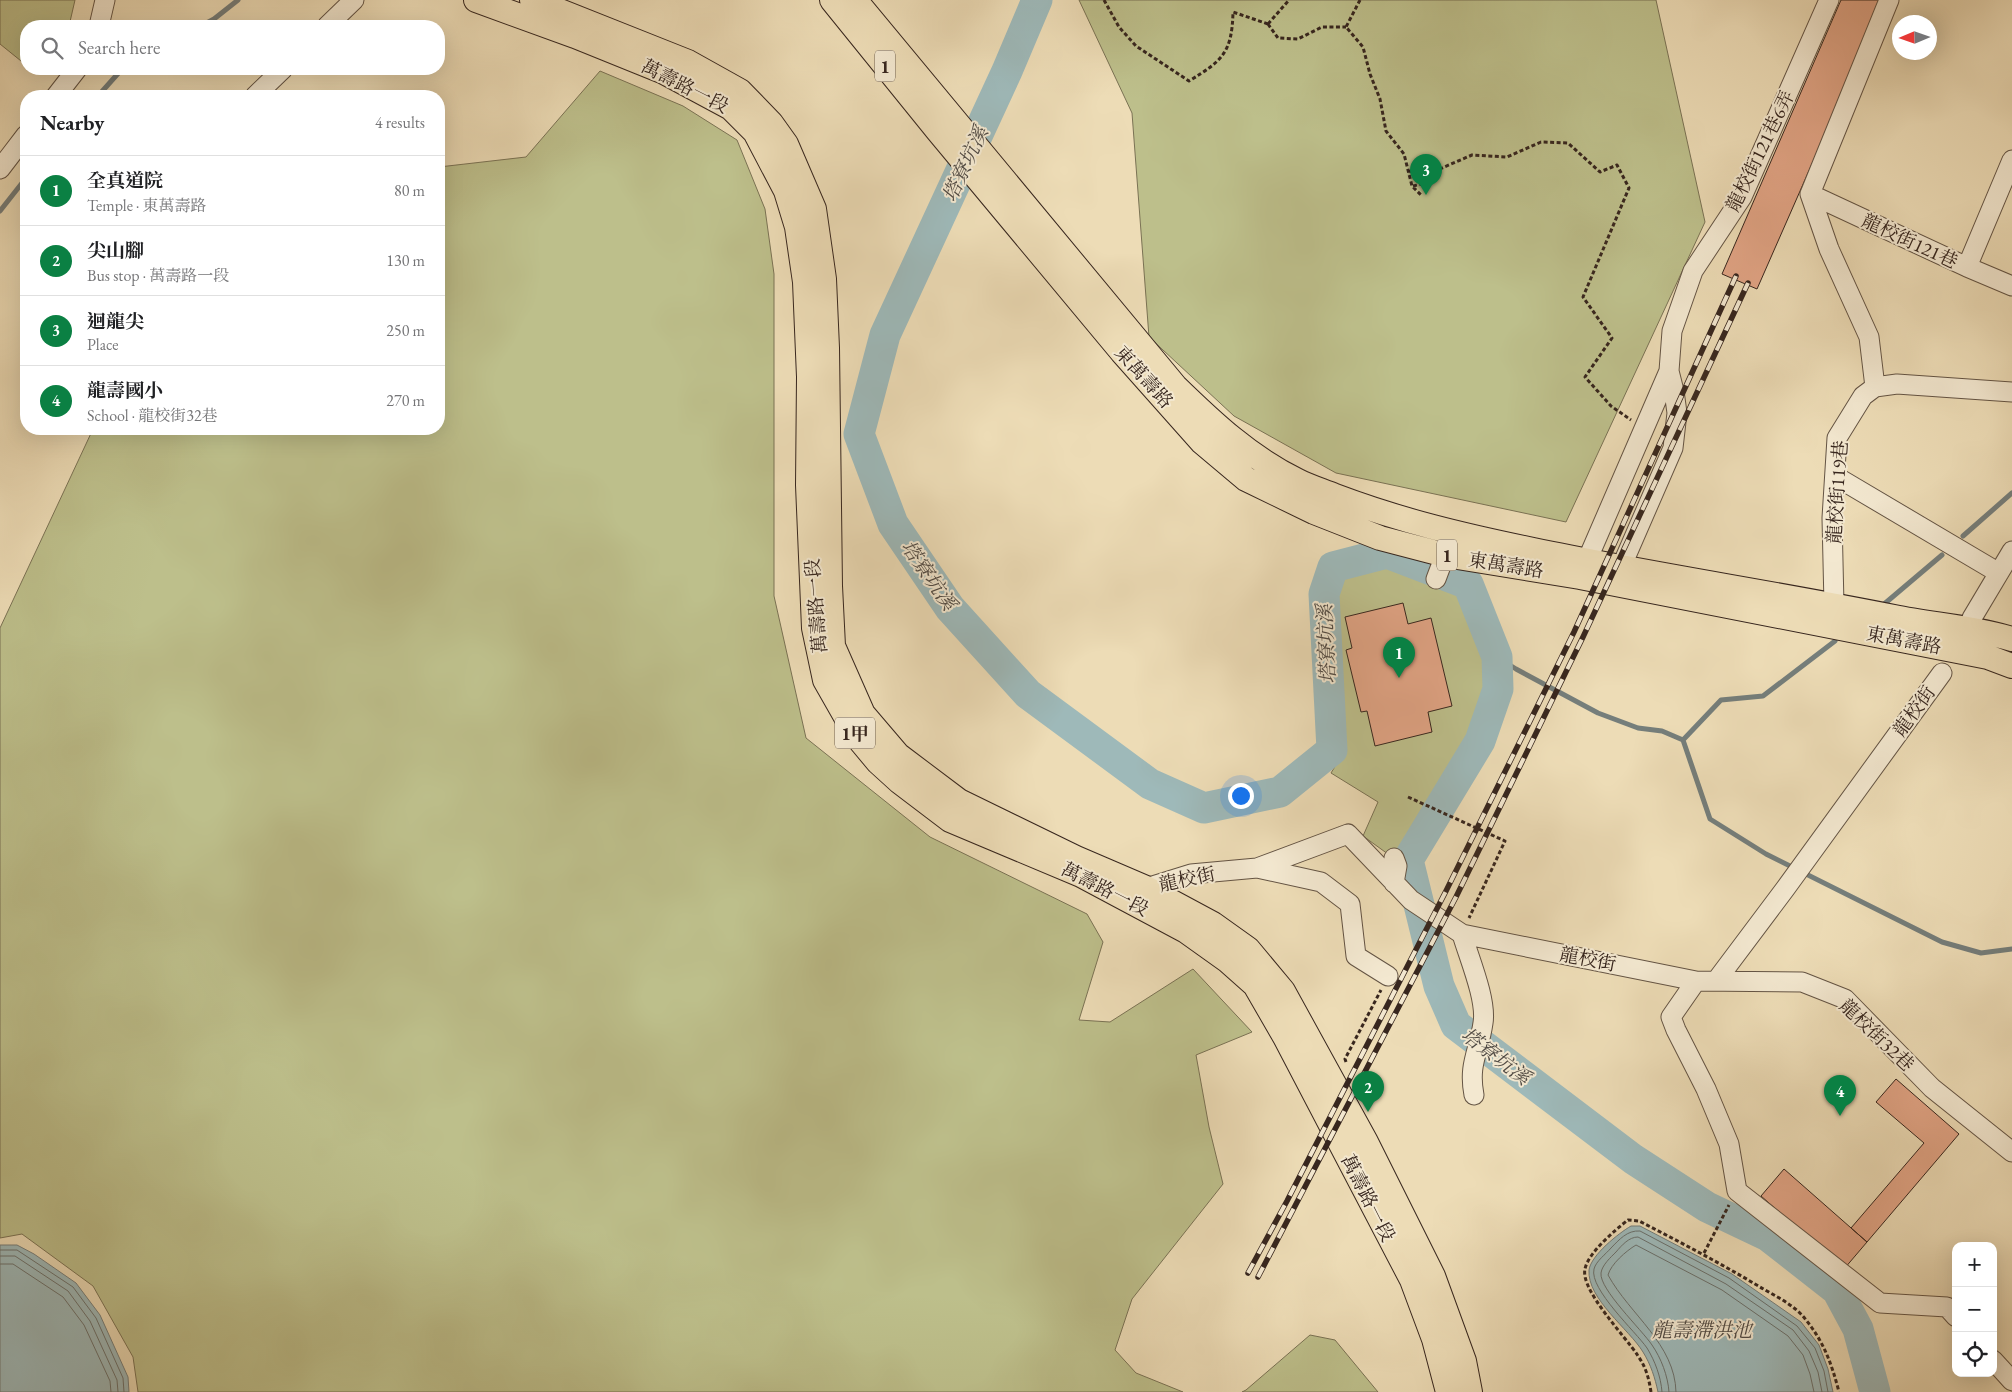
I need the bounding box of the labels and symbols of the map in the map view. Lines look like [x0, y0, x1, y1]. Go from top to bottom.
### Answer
north arrow [1892, 15, 1937, 60]
road number: 1 [875, 50, 895, 82]
street label: 萬壽路一段 [637, 53, 733, 119]
street label: 龍校街121巷6弄 [1720, 86, 1800, 216]
water label: 塔寮坑溪 [936, 120, 995, 206]
pin: 3 [1410, 154, 1442, 195]
street label: 龍校街121巷 [1858, 208, 1962, 274]
street label: 東萬壽路 [1109, 340, 1179, 414]
street label: 龍校街119巷 [1821, 440, 1853, 544]
water label: 塔寮坑溪 [895, 535, 964, 617]
road number: 1 [1437, 540, 1457, 570]
street label: 東萬壽路 [1467, 547, 1545, 583]
street label: 萬壽路一段 [799, 558, 833, 654]
water label: 塔寮坑溪 [1311, 601, 1341, 685]
street label: 東萬壽路 [1864, 620, 1944, 660]
pin: 1 [1383, 637, 1415, 678]
street label: 龍校街 [1887, 681, 1941, 741]
road number: 1甲 [835, 718, 875, 748]
your location [1228, 783, 1254, 809]
street label: 萬壽路一段 [1057, 856, 1153, 922]
street label: 龍校街 [1157, 861, 1217, 897]
street label: 龍校街 [1558, 941, 1618, 977]
street label: 龍校街32巷 [1834, 993, 1920, 1077]
water label: 塔寮坑溪 [1456, 1022, 1537, 1092]
pin: 2 [1352, 1071, 1384, 1112]
pin: 4 [1824, 1075, 1856, 1116]
street label: 萬壽路一段 [1335, 1150, 1401, 1246]
water label: 龍壽滯洪池 [1652, 1317, 1754, 1343]

